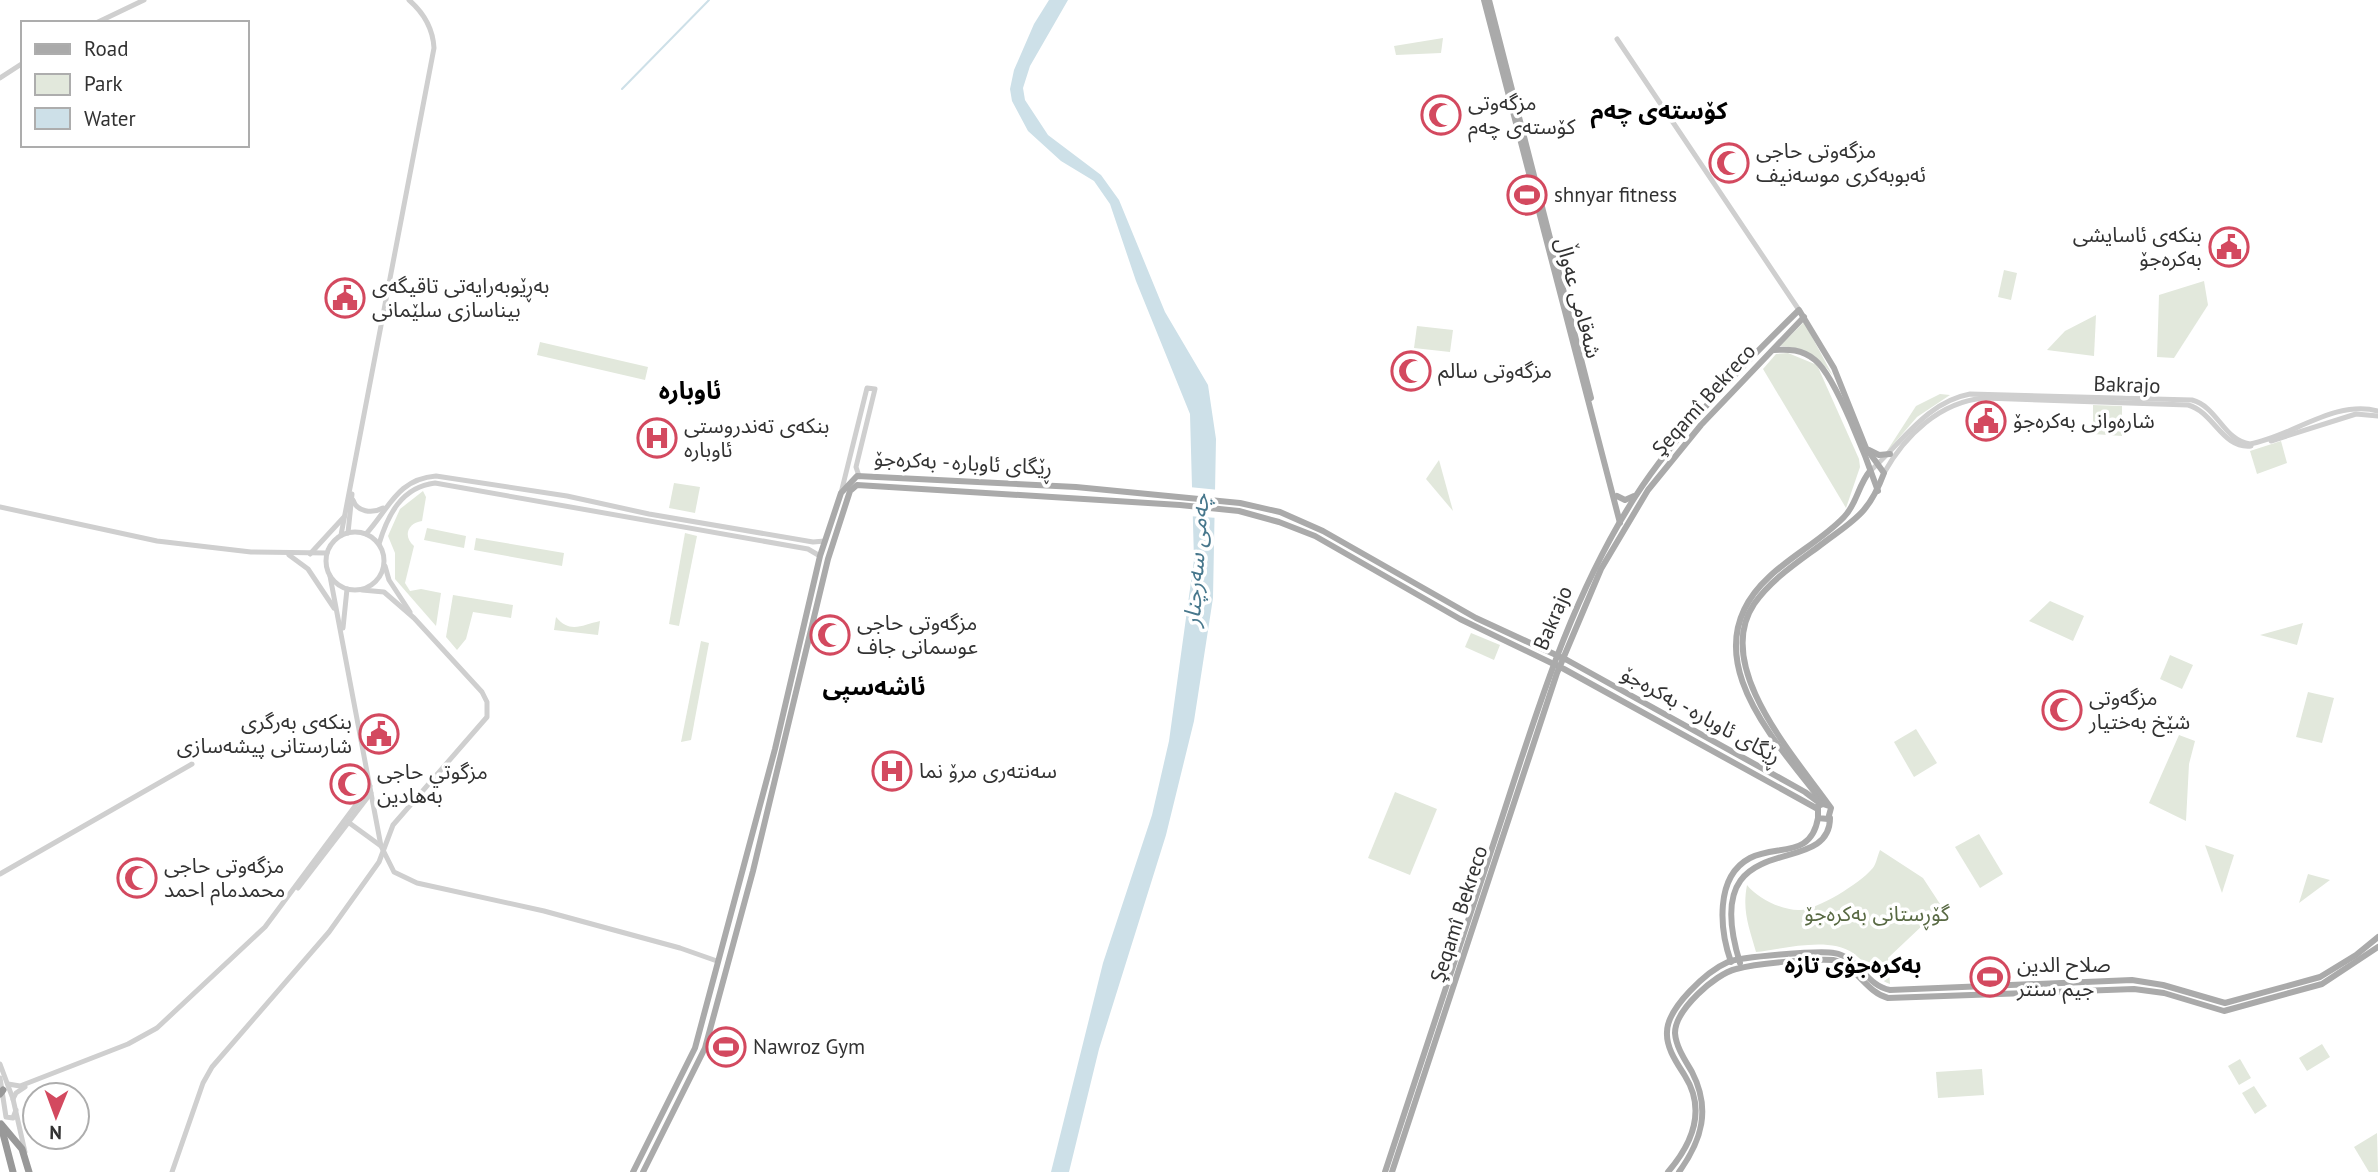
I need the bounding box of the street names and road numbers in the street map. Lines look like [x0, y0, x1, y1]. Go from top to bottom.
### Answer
street label: شەقامی عەواڵ [1549, 234, 1609, 361]
street label: Şeqamî Bekreco [1646, 338, 1761, 462]
street label: Bakrajo [2093, 370, 2161, 399]
street label: ڕێگای ئاوبارە - بەکرەجۆ [873, 444, 1053, 485]
street label: Bakrajo [1527, 582, 1578, 654]
street label: ڕێگای ئاوبارە - بەکرەجۆ [1615, 660, 1786, 773]
street label: Şeqamî Bekreco [1424, 842, 1493, 986]

